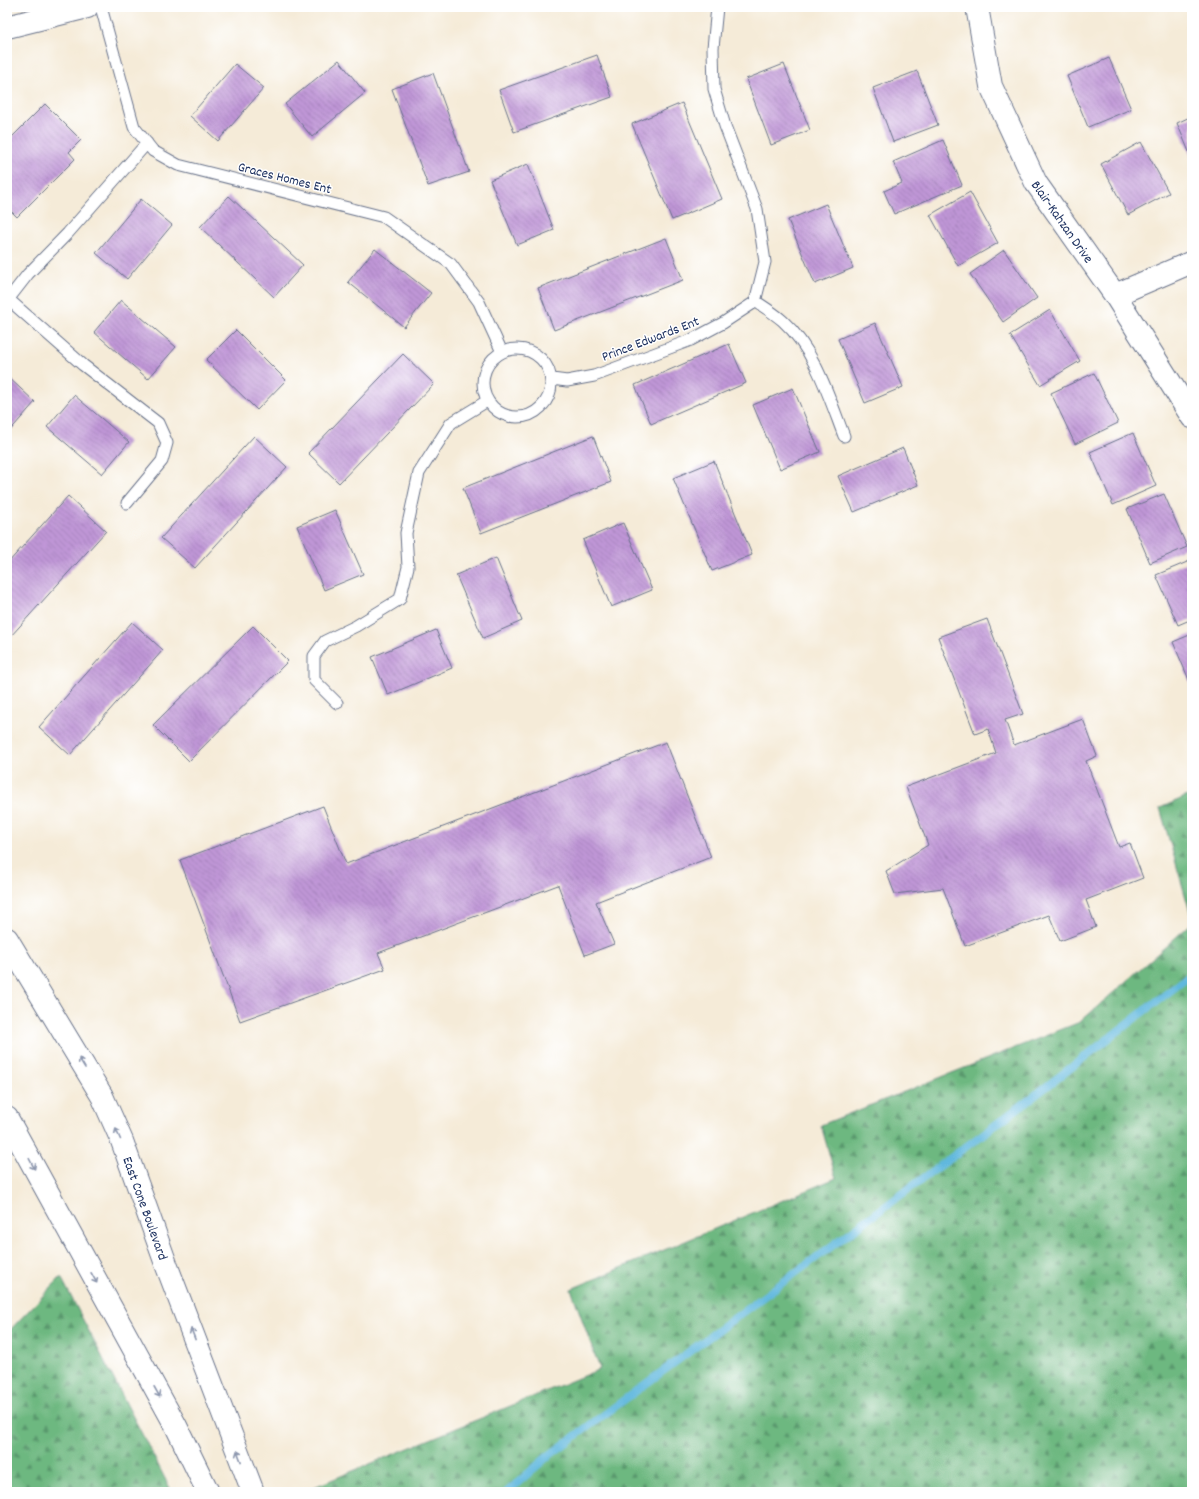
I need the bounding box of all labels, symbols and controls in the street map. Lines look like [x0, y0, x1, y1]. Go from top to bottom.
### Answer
street label: Graces Homes Ent [236, 158, 334, 200]
street label: Blair-Kahzan Drive [1025, 177, 1098, 268]
street label: Prince Edwards Ent [599, 312, 702, 368]
one-way arrow [77, 1057, 85, 1069]
one-way arrow [114, 1128, 121, 1140]
street label: East Cone Boulevard [116, 1154, 172, 1263]
one-way arrow [29, 1158, 36, 1170]
one-way arrow [91, 1272, 98, 1284]
one-way arrow [189, 1329, 196, 1341]
one-way arrow [154, 1386, 161, 1398]
one-way arrow [235, 1450, 243, 1462]

